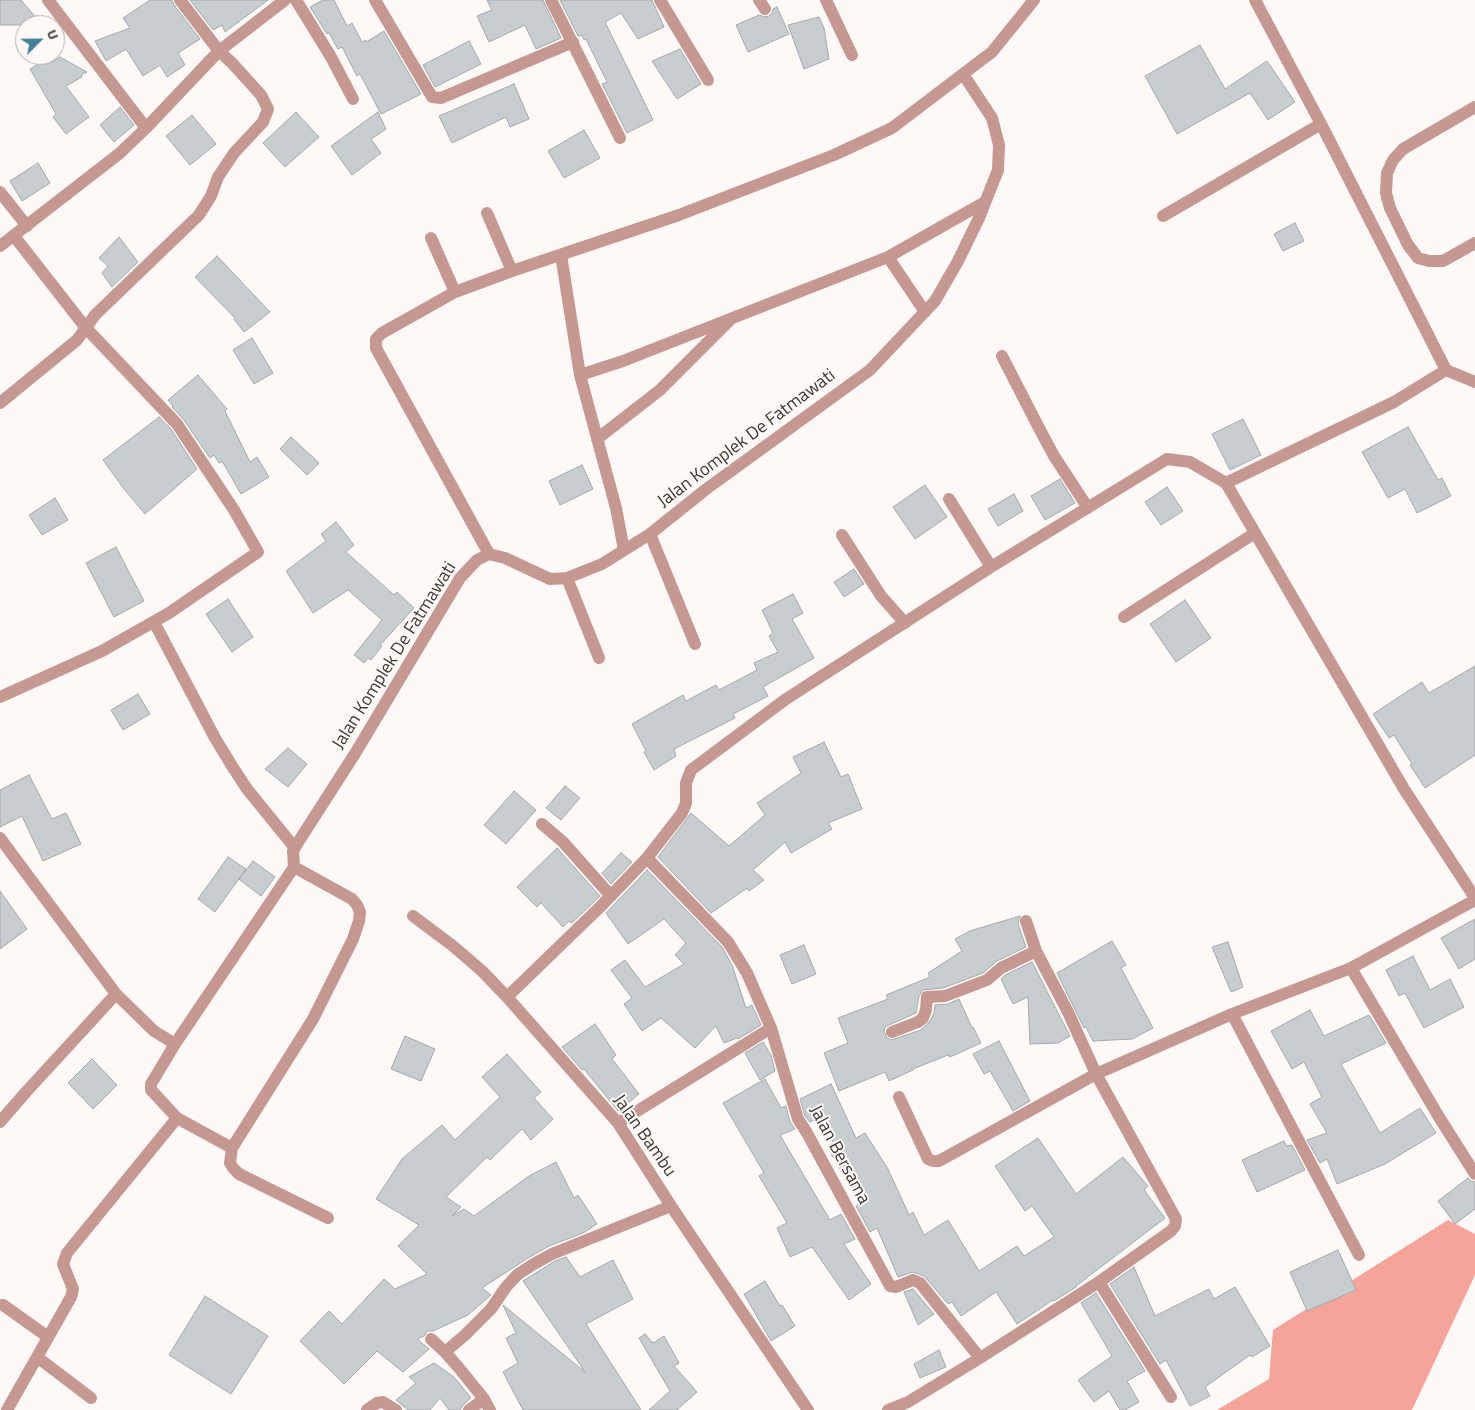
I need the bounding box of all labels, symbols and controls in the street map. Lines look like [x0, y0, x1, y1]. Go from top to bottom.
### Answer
north arrow [15, 15, 65, 65]
text: U [42, 26, 65, 43]
street label: Jalan Komplek De Fatmawati [654, 365, 840, 513]
street label: Jalan Komplek De Fatmawati [328, 558, 462, 754]
street label: Jalan Bambu [608, 1091, 680, 1181]
street label: Jalan Bersama [804, 1102, 874, 1208]

